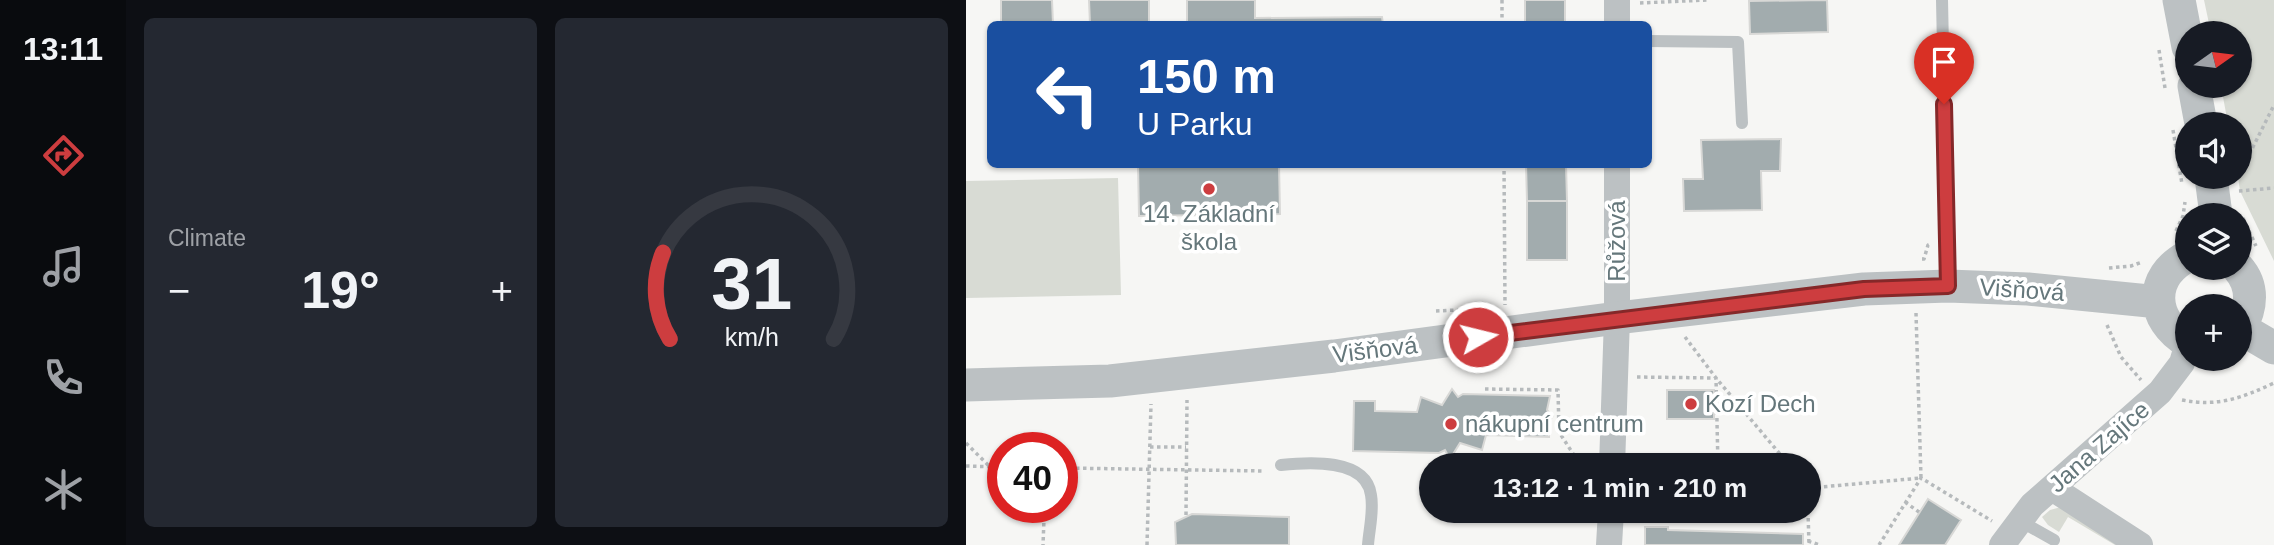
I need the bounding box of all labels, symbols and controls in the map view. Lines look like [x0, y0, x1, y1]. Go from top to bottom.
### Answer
north arrow [2175, 21, 2252, 98]
map controls [2175, 21, 2252, 371]
text: 13:11 [23, 31, 103, 67]
pin [1914, 32, 1974, 104]
icon: arrive [1925, 43, 1963, 81]
icon: left [1022, 49, 1113, 140]
text: 150 m [1137, 49, 1276, 103]
text: U Parku [1137, 106, 1253, 142]
button: sound [2175, 112, 2252, 189]
icon: directions [39, 131, 88, 180]
marker: 14. Základní škola [1201, 181, 1217, 197]
place label: 14. Základní škola [1143, 200, 1275, 255]
street label: Růžová [1603, 200, 1630, 282]
button: layers [2175, 203, 2252, 280]
text: Climate [168, 225, 246, 251]
icon: music [39, 242, 88, 291]
text: 31 [711, 243, 792, 324]
text: 19° [301, 261, 380, 319]
text: − [168, 270, 190, 312]
text: + [491, 270, 513, 312]
street label: Višňová [1979, 273, 2066, 306]
button: + [2175, 294, 2252, 371]
position arrow [1441, 300, 1515, 374]
text: km/h [724, 322, 779, 350]
street label: Višňová [1331, 331, 1419, 368]
icon: phone [39, 353, 88, 402]
place label: Kozí Dech [1705, 390, 1816, 417]
marker: Kozí Dech [1683, 396, 1699, 412]
street label: Jana Zajíce [2043, 396, 2154, 498]
place label: nákupní centrum [1465, 410, 1644, 437]
marker: nákupní centrum [1443, 416, 1459, 432]
speed limit sign: 40 [987, 432, 1078, 523]
icon: climate [39, 465, 88, 514]
text: 13:12 · 1 min · 210 m [1493, 473, 1747, 503]

